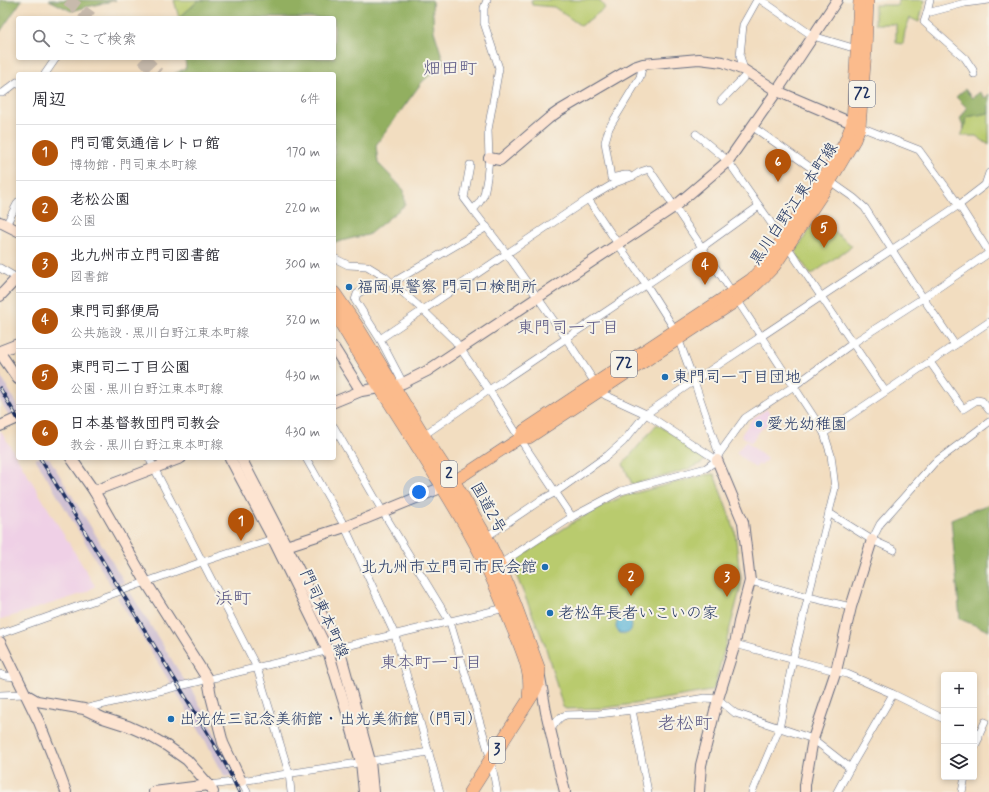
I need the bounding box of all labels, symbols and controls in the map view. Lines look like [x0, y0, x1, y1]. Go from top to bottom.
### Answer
search box [16, 16, 336, 60]
icon: search [30, 27, 52, 49]
text: ここで検索 [62, 30, 137, 50]
district label: 畑田町 [423, 57, 477, 81]
road number: 72 [849, 81, 875, 107]
text: 周辺 [32, 89, 66, 111]
text: 6件 [300, 91, 320, 108]
text: 門司電気通信レトロ館 [70, 134, 220, 154]
street label: 黒川白野江東本町線 [745, 138, 843, 270]
text: 1 [42, 144, 48, 161]
text: 170 m [286, 144, 320, 161]
pin: 6 [765, 149, 791, 182]
text: 博物館 · 門司東本町線 [70, 157, 197, 174]
text: 老松公園 [70, 190, 130, 210]
text: 2 [42, 200, 48, 217]
text: 220 m [285, 200, 320, 217]
text: 公園 [70, 213, 96, 230]
pin: 5 [811, 215, 837, 248]
text: 北九州市立門司図書館 [70, 246, 220, 266]
pin: 4 [692, 252, 718, 285]
text: 3 [42, 256, 48, 273]
text: 300 m [285, 256, 320, 273]
text: 図書館 [70, 269, 109, 286]
place label: 福岡県警察 門司口検問所 [357, 277, 537, 298]
marker: 福岡県警察 門司口検問所 [344, 282, 354, 292]
text: 東門司郵便局 [70, 302, 160, 322]
text: 4 [41, 312, 49, 329]
text: 320 m [286, 312, 320, 329]
district label: 東門司一丁目 [517, 317, 619, 339]
text: 公共施設 · 黒川白野江東本町線 [70, 325, 249, 342]
road number: 72 [611, 351, 637, 377]
text: 東門司二丁目公園 [70, 358, 190, 378]
place label: 東門司一丁目団地 [673, 367, 801, 388]
text: 5 [41, 368, 49, 385]
text: 430 m [285, 368, 320, 385]
marker: 東門司一丁目団地 [660, 372, 670, 382]
text: 公園 · 黒川白野江東本町線 [70, 381, 223, 398]
text: 日本基督教団門司教会 [70, 414, 220, 434]
place label: 愛光幼稚園 [767, 414, 847, 435]
marker: 愛光幼稚園 [754, 419, 764, 429]
text: 6 [42, 424, 48, 441]
text: 430 m [285, 424, 320, 441]
text: 教会 · 黒川白野江東本町線 [70, 437, 223, 454]
road number: 2 [441, 461, 457, 487]
street label: 国道2号 [465, 478, 511, 538]
your location [409, 482, 429, 502]
pin: 1 [228, 508, 254, 541]
place label: 北九州市立門司市民会館 [361, 557, 537, 578]
marker: 北九州市立門司市民会館 [540, 562, 550, 572]
pin: 2 [618, 563, 644, 596]
pin: 3 [714, 564, 740, 597]
street label: 門司東本町線 [295, 566, 353, 662]
district label: 浜町 [215, 587, 251, 611]
place label: 老松年長者いこいの家 [558, 603, 718, 624]
marker: 老松年長者いこいの家 [545, 608, 555, 618]
district label: 東本町一丁目 [380, 652, 482, 674]
map controls [941, 672, 977, 780]
button: + [941, 672, 977, 708]
button: − [941, 708, 977, 744]
place label: 出光佐三記念美術館・出光美術館（門司） [179, 709, 483, 730]
district label: 老松町 [658, 712, 712, 736]
marker: 出光佐三記念美術館・出光美術館（門司） [166, 714, 176, 724]
road number: 3 [489, 737, 505, 763]
button: layers [941, 744, 977, 780]

